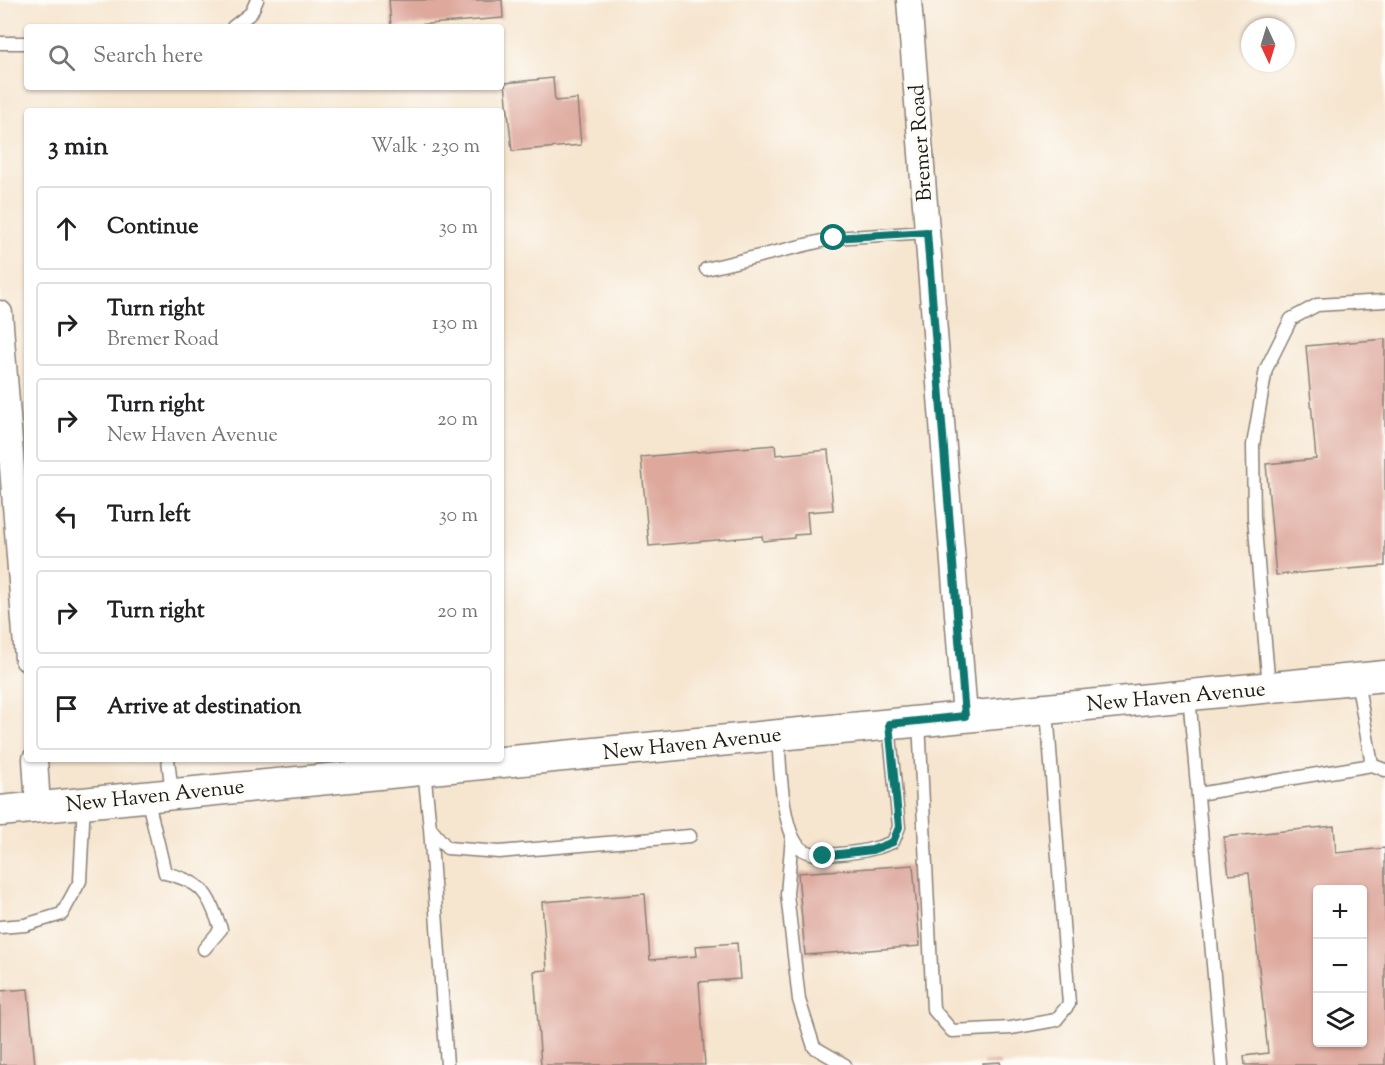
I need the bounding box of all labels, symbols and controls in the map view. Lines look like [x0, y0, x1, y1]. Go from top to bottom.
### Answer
north arrow [1241, 18, 1295, 72]
search box [24, 24, 504, 90]
icon: search [45, 41, 78, 74]
text: Search here [93, 41, 203, 73]
street label: Bremer Road [903, 83, 941, 202]
text: 3 min [48, 129, 108, 166]
text: Walk · 230 m [371, 133, 480, 162]
icon: ahead [50, 212, 83, 245]
text: Continue [107, 212, 198, 244]
text: 30 m [439, 214, 478, 243]
route start [820, 224, 846, 250]
text: Turn right [107, 294, 204, 326]
icon: right [50, 308, 83, 341]
text: 130 m [432, 310, 478, 339]
text: Bremer Road [107, 326, 219, 355]
text: Turn right [107, 390, 204, 422]
icon: right [50, 404, 83, 437]
text: 20 m [437, 406, 478, 435]
text: New Haven Avenue [107, 422, 278, 451]
icon: left [50, 500, 83, 533]
text: Turn left [107, 500, 190, 532]
text: 30 m [439, 502, 478, 531]
icon: right [50, 596, 83, 629]
text: Turn right [107, 596, 204, 628]
text: 20 m [437, 598, 478, 627]
street label: New Haven Avenue [1086, 675, 1267, 721]
icon: arrive [50, 692, 83, 725]
text: Arrive at destination [107, 692, 302, 724]
street label: New Haven Avenue [601, 721, 783, 769]
street label: New Haven Avenue [64, 773, 246, 821]
route end [809, 842, 835, 868]
map controls [1313, 885, 1367, 1047]
button: + [1313, 885, 1367, 939]
button: − [1313, 939, 1367, 993]
button: layers [1313, 993, 1367, 1047]

